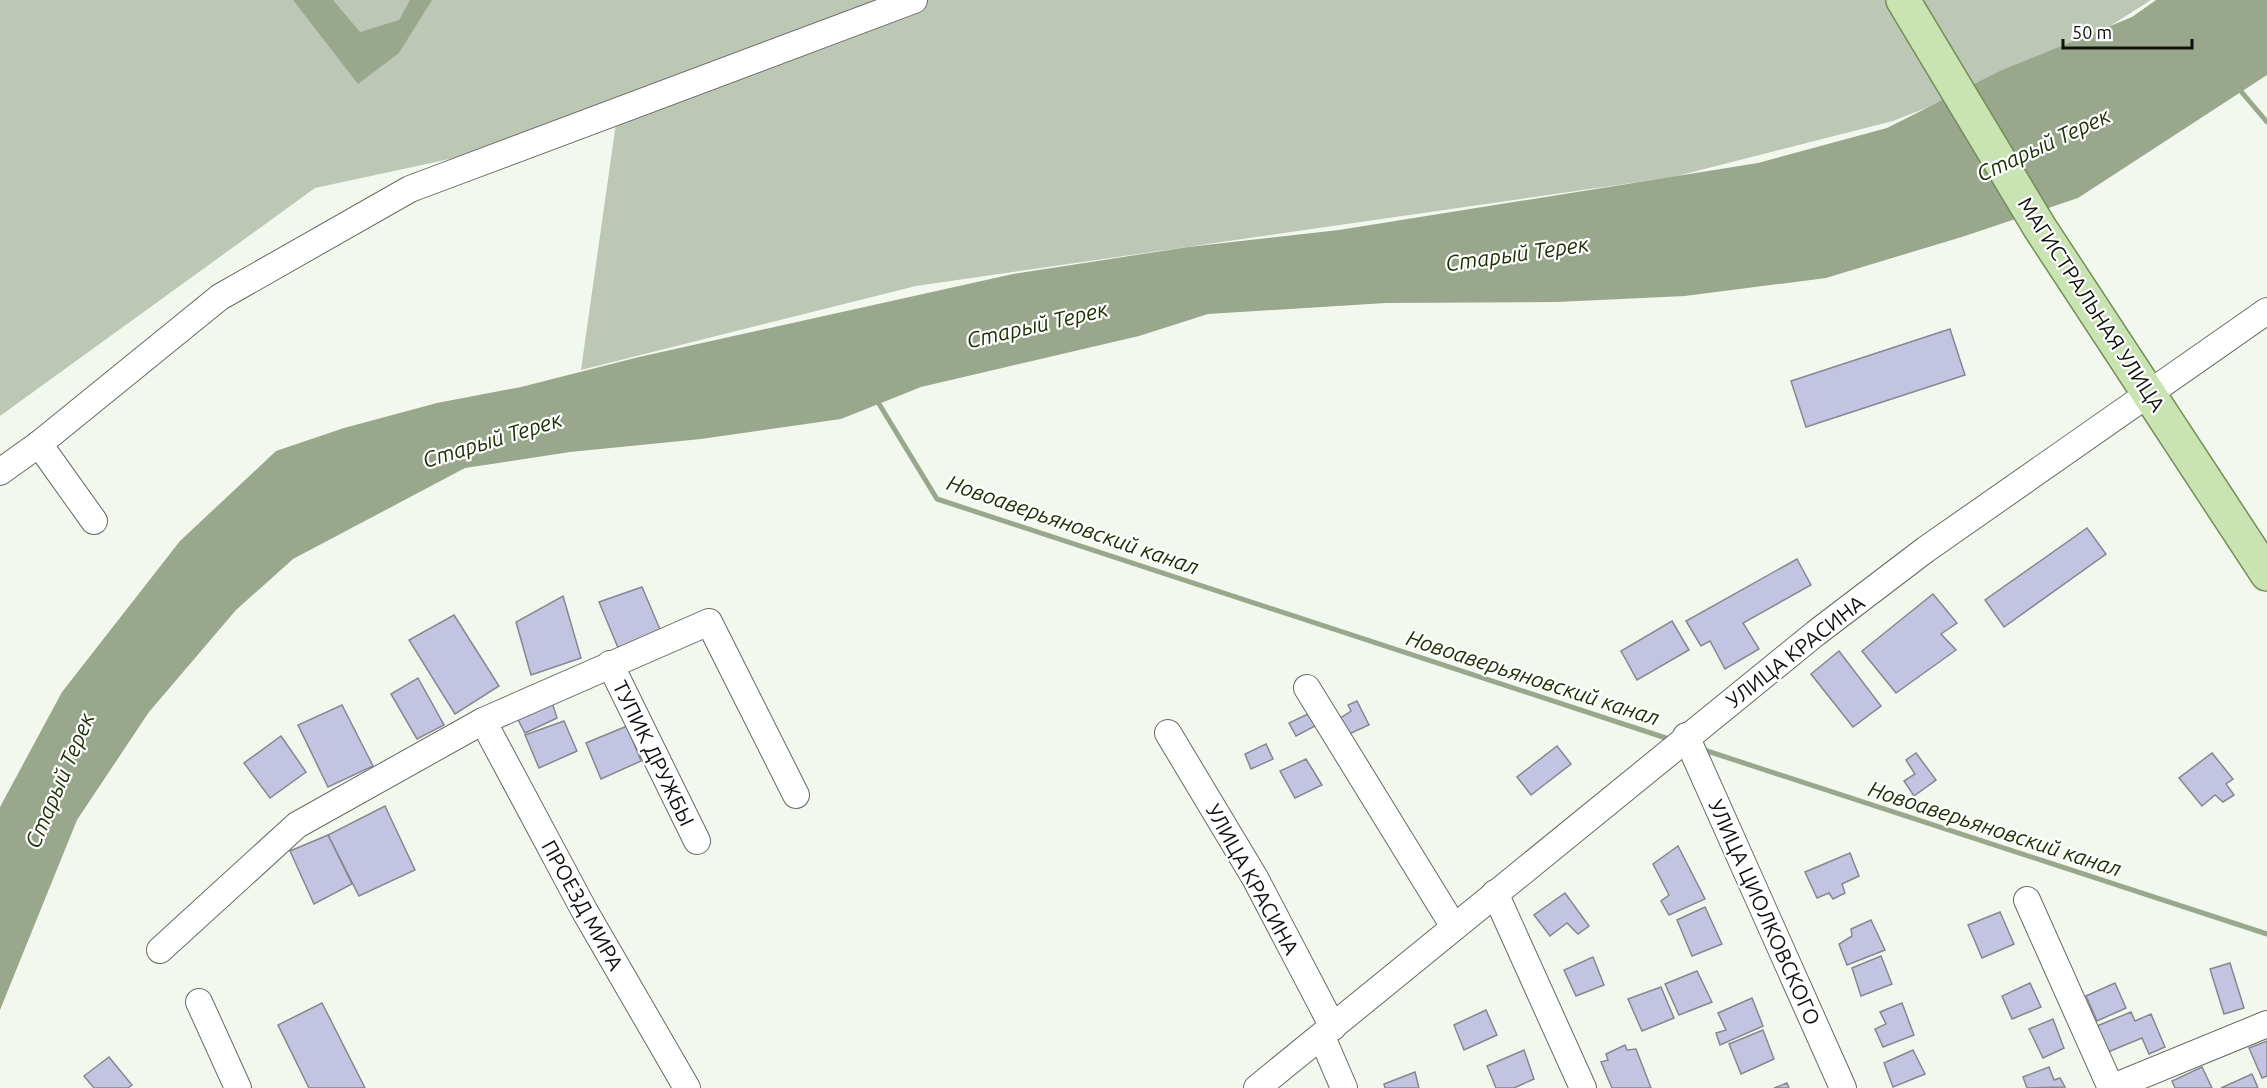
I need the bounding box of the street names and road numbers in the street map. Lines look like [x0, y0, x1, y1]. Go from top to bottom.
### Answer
street label: МАГИСТРАЛЬНАЯ УЛИЦА [2014, 192, 2171, 416]
street label: УЛИЦА КРАСИНА [1721, 590, 1869, 712]
street label: ТУПИК ДРУЖБЫ [608, 676, 700, 830]
street label: УЛИЦА ЦИОЛКОВСКОГО [1704, 796, 1826, 1028]
street label: УЛИЦА КРАСИНА [1202, 800, 1304, 959]
street label: ПРОЕЗД МИРА [537, 836, 629, 975]

